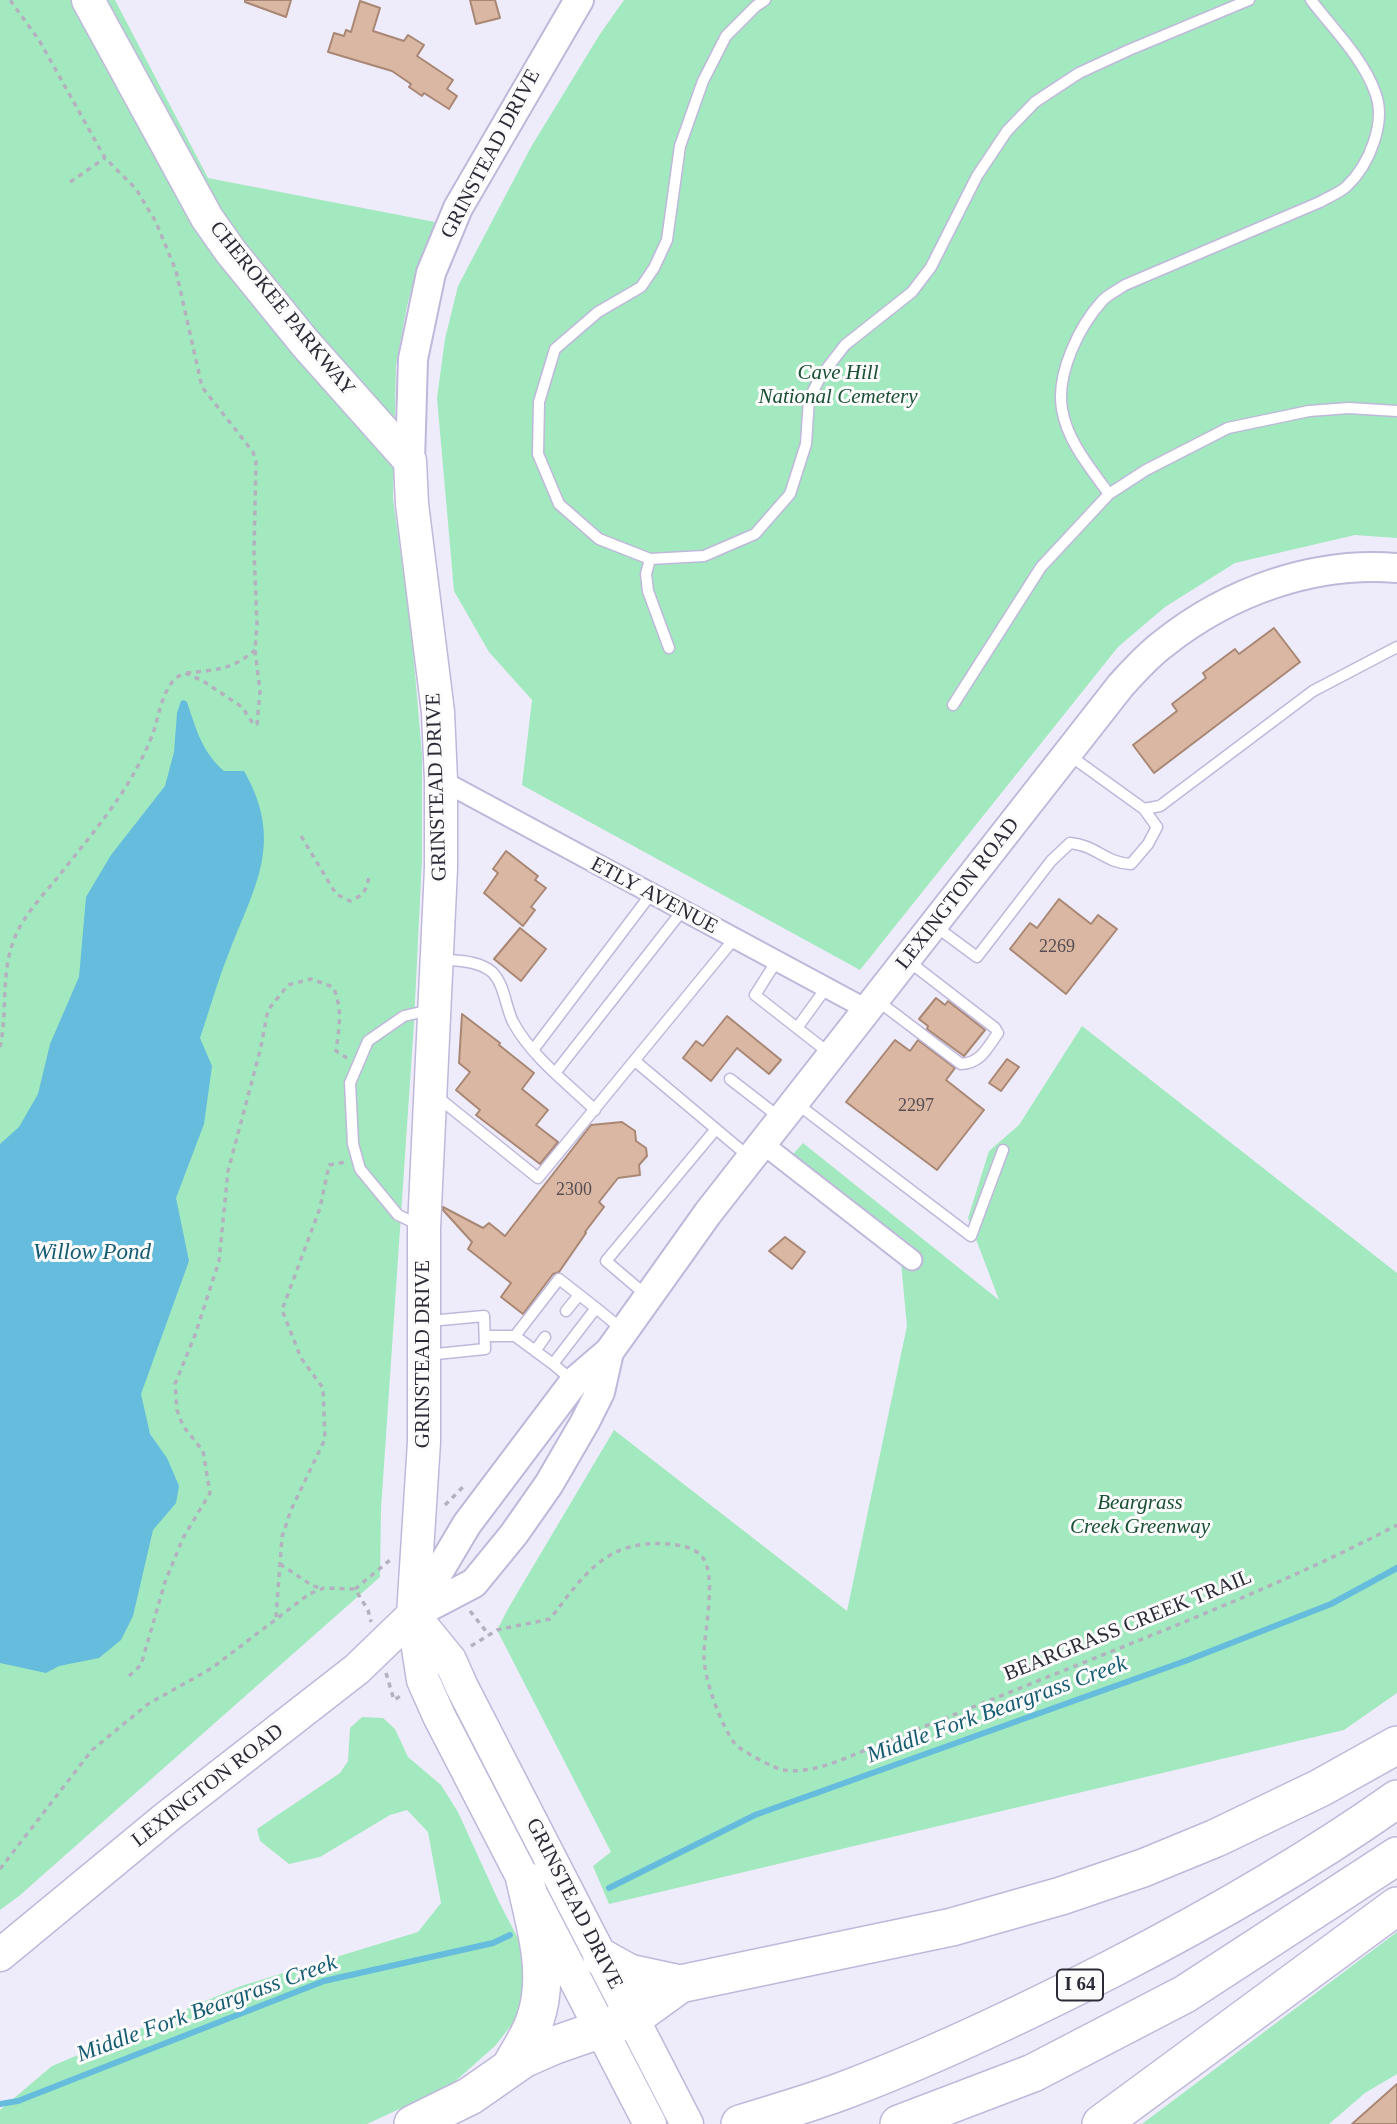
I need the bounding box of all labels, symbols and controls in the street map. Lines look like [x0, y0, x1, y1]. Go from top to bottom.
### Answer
street label: GRINSTEAD DRIVE [436, 65, 546, 243]
street label: CHEROKEE PARKWAY [204, 217, 360, 401]
park label: Cave Hill National Cemetery [758, 360, 918, 410]
street label: GRINSTEAD DRIVE [421, 692, 453, 882]
street label: LEXINGTON ROAD [891, 813, 1025, 975]
street label: ETLY AVENUE [586, 852, 722, 940]
house number: 2269 [1039, 936, 1075, 958]
house number: 2297 [898, 1095, 934, 1117]
house number: 2300 [556, 1179, 592, 1201]
water label: Willow Pond [33, 1239, 151, 1267]
street label: GRINSTEAD DRIVE [410, 1260, 436, 1448]
park label: Beargrass Creek Greenway [1070, 1490, 1210, 1540]
street label: BEARGRASS CREEK TRAIL [1000, 1565, 1256, 1687]
water label: Middle Fork Beargrass Creek [863, 1650, 1131, 1770]
street label: LEXINGTON ROAD [127, 1719, 289, 1853]
street label: GRINSTEAD DRIVE [520, 1814, 628, 1994]
water label: Middle Fork Beargrass Creek [73, 1949, 341, 2069]
road number: I 64 [1057, 1969, 1103, 2000]

